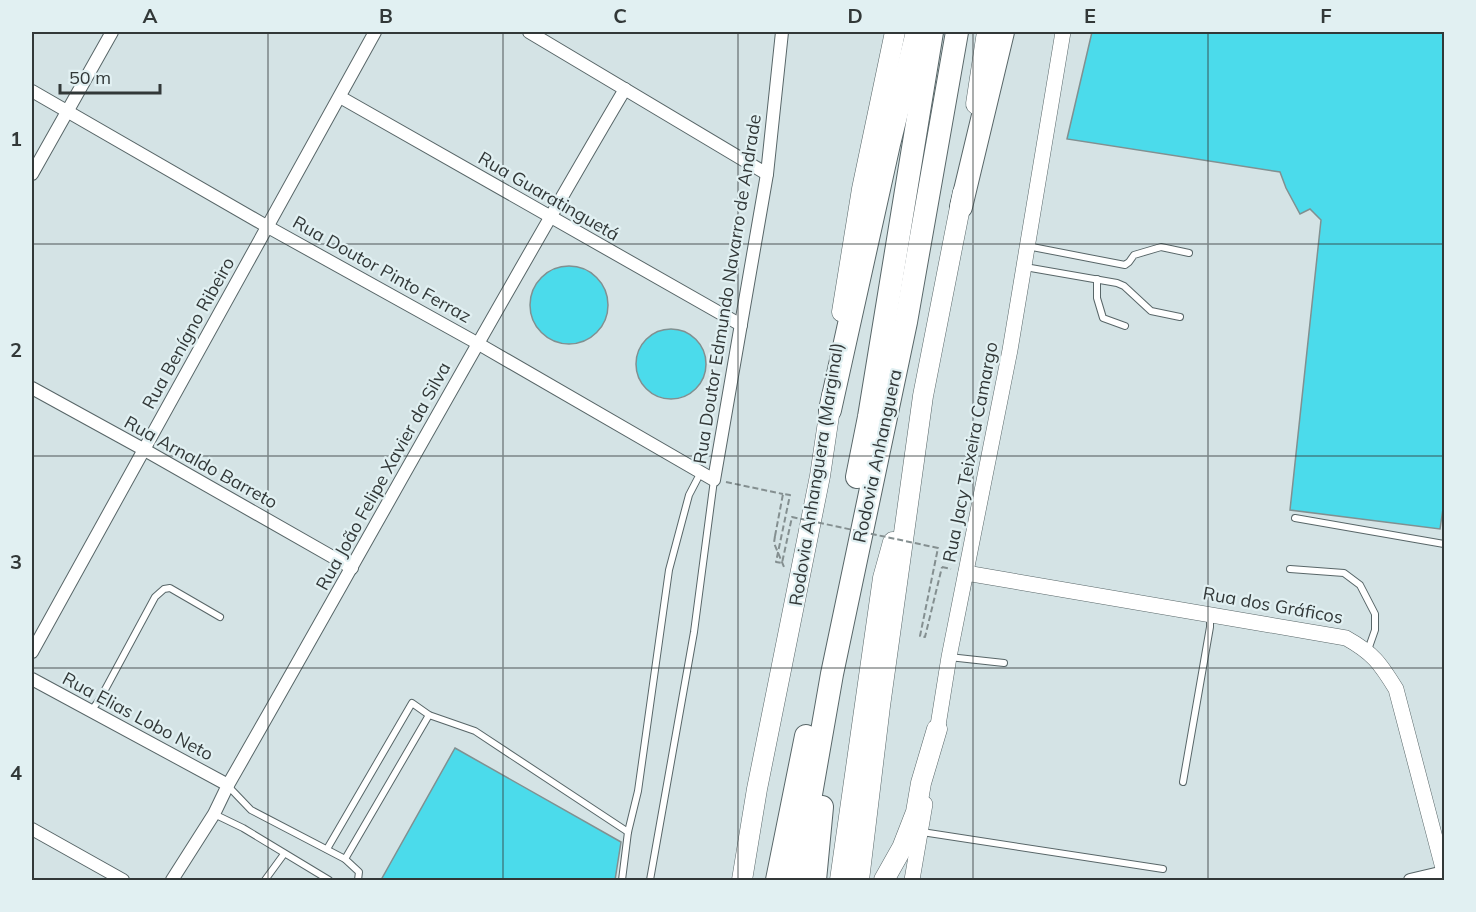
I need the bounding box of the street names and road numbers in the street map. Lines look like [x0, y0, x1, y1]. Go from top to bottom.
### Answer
street label: Rua Doutor Edmundo Navarro de Andrade [688, 112, 766, 466]
street label: Rua Guaratinguetá [474, 146, 624, 246]
street label: Rua Doutor Pinto Ferraz [289, 210, 475, 328]
street label: Rua Benígno Ribeiro [137, 253, 239, 413]
street label: Rua Jacy Teixeira Camargo [937, 340, 1003, 564]
street label: Rodovia Anhanguera (Marginal) [784, 341, 848, 607]
street label: Rua João Felipe Xavier da Silva [311, 358, 455, 594]
street label: Rodovia Anhanguera [847, 367, 907, 545]
street label: Rua Arnaldo Barreto [120, 410, 282, 514]
street label: Rua dos Gráficos [1201, 581, 1345, 629]
street label: Rua Elias Lobo Neto [59, 667, 217, 765]

